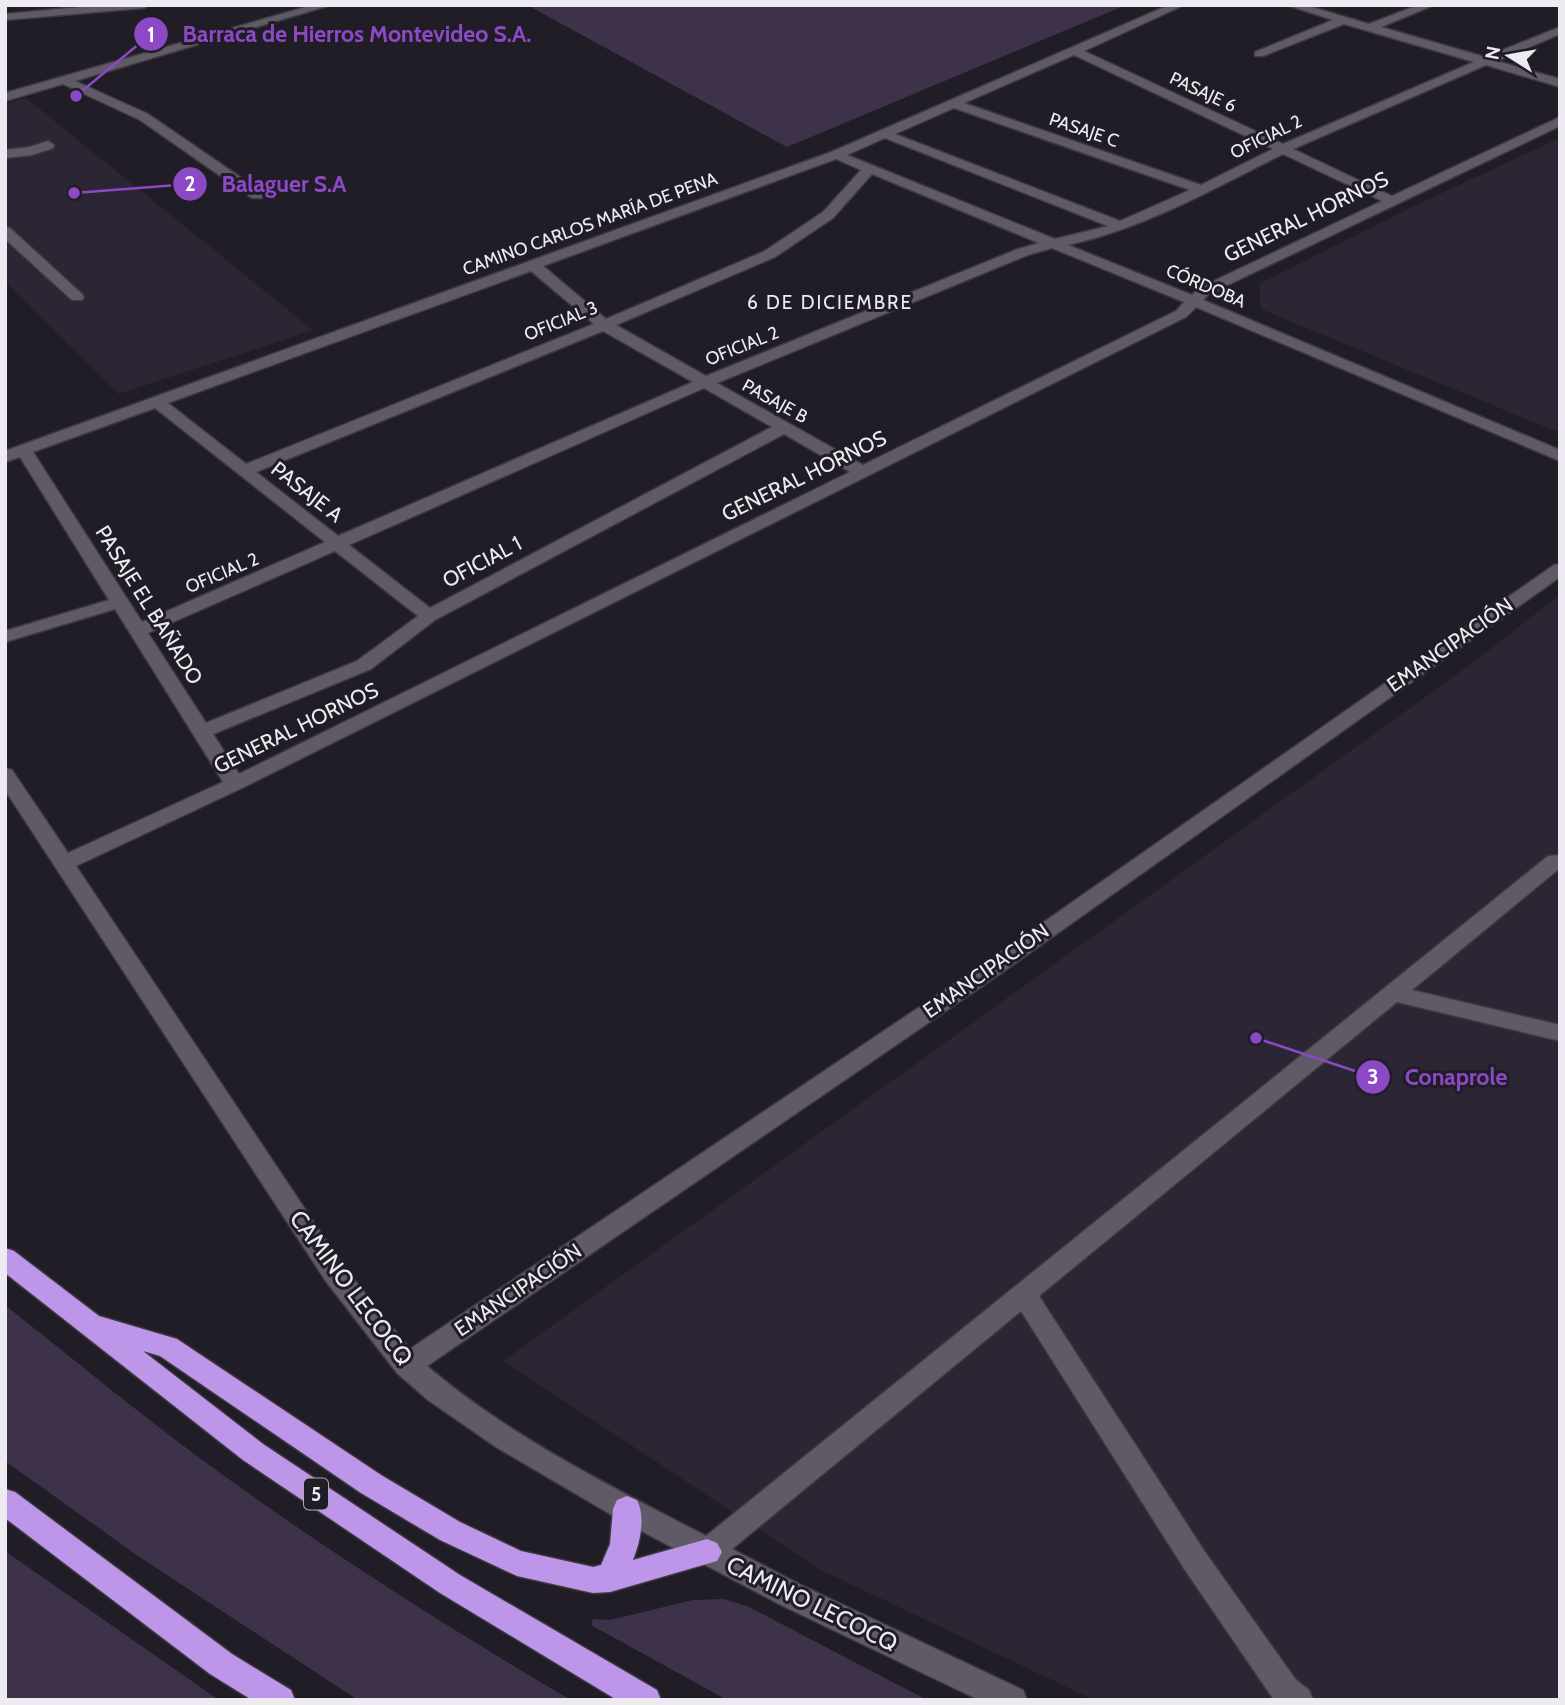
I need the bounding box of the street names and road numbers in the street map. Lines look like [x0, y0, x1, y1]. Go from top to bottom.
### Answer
street label: PASAJE 6 [1166, 67, 1240, 117]
street label: PASAJE C [1046, 108, 1122, 152]
street label: OFICIAL 2 [1227, 110, 1305, 164]
street label: GENERAL HORNOS [1219, 166, 1392, 267]
street label: CAMINO CARLOS MARÍA DE PENA [460, 168, 720, 280]
street label: CÓRDOBA [1163, 259, 1249, 313]
street label: OFICIAL 3 [521, 296, 601, 346]
street label: OFICIAL 2 [702, 321, 782, 371]
street label: PASAJE B [738, 374, 812, 428]
street label: GENERAL HORNOS [717, 425, 890, 526]
street label: PASAJE A [267, 456, 348, 527]
street label: PASAJE EL BAÑADO [90, 520, 209, 689]
street label: OFICIAL 1 [438, 530, 526, 593]
street label: OFICIAL 2 [182, 548, 262, 598]
street label: EMANCIPACIÓN [1382, 592, 1517, 697]
street label: GENERAL HORNOS [209, 677, 382, 778]
street label: EMANCIPACIÓN [918, 918, 1053, 1023]
street label: CAMINO LECOCQ [284, 1204, 419, 1371]
street label: EMANCIPACIÓN [449, 1238, 586, 1341]
road number: 5 [304, 1478, 328, 1510]
street label: CAMINO LECOCQ [722, 1550, 903, 1658]

